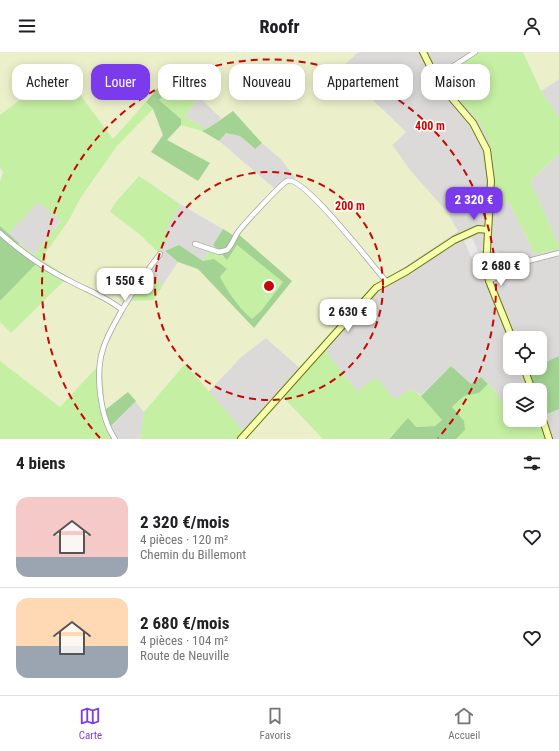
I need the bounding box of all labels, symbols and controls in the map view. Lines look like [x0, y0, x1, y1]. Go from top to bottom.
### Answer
icon: menu [16, 15, 38, 37]
icon: person [521, 15, 543, 37]
text: Roofr [260, 16, 299, 37]
chip: Acheter [12, 64, 83, 100]
chip: Louer [91, 64, 150, 100]
chip: Filtres [158, 64, 221, 100]
chip: Nouveau [229, 64, 305, 100]
chip: Appartement [313, 64, 413, 100]
chip: Maison [421, 64, 490, 100]
text: 400 m [415, 119, 445, 133]
pin: 2 320 € [437, 187, 511, 221]
text: 2 320 € [455, 192, 493, 207]
text: 200 m [335, 199, 365, 213]
pin: 2 680 € [464, 253, 538, 287]
text: 2 680 € [482, 258, 520, 273]
pin: 1 550 € [88, 268, 162, 302]
text: 1 550 € [106, 273, 144, 288]
centre of rings [262, 279, 276, 293]
pin: 2 630 € [311, 299, 385, 333]
text: 2 630 € [329, 304, 367, 319]
map controls [503, 331, 547, 427]
button: locate [503, 331, 547, 375]
button: layers [503, 383, 547, 427]
icon: filters [521, 452, 543, 474]
text: 4 biens [16, 453, 65, 473]
text: 2 320 €/mois [140, 512, 230, 532]
icon: home [48, 513, 96, 561]
icon: heart [521, 526, 543, 548]
text: 4 pièces · 120 m² [140, 532, 228, 547]
text: Chemin du Billemont [140, 547, 246, 562]
text: 2 680 €/mois [140, 613, 230, 633]
icon: home [48, 614, 96, 662]
icon: heart [521, 627, 543, 649]
text: 4 pièces · 104 m² [140, 633, 228, 648]
text: Route de Neuville [140, 648, 229, 663]
tab: Carte [79, 705, 102, 742]
tab: Favoris [260, 705, 291, 742]
tab: Accueil [448, 705, 480, 742]

